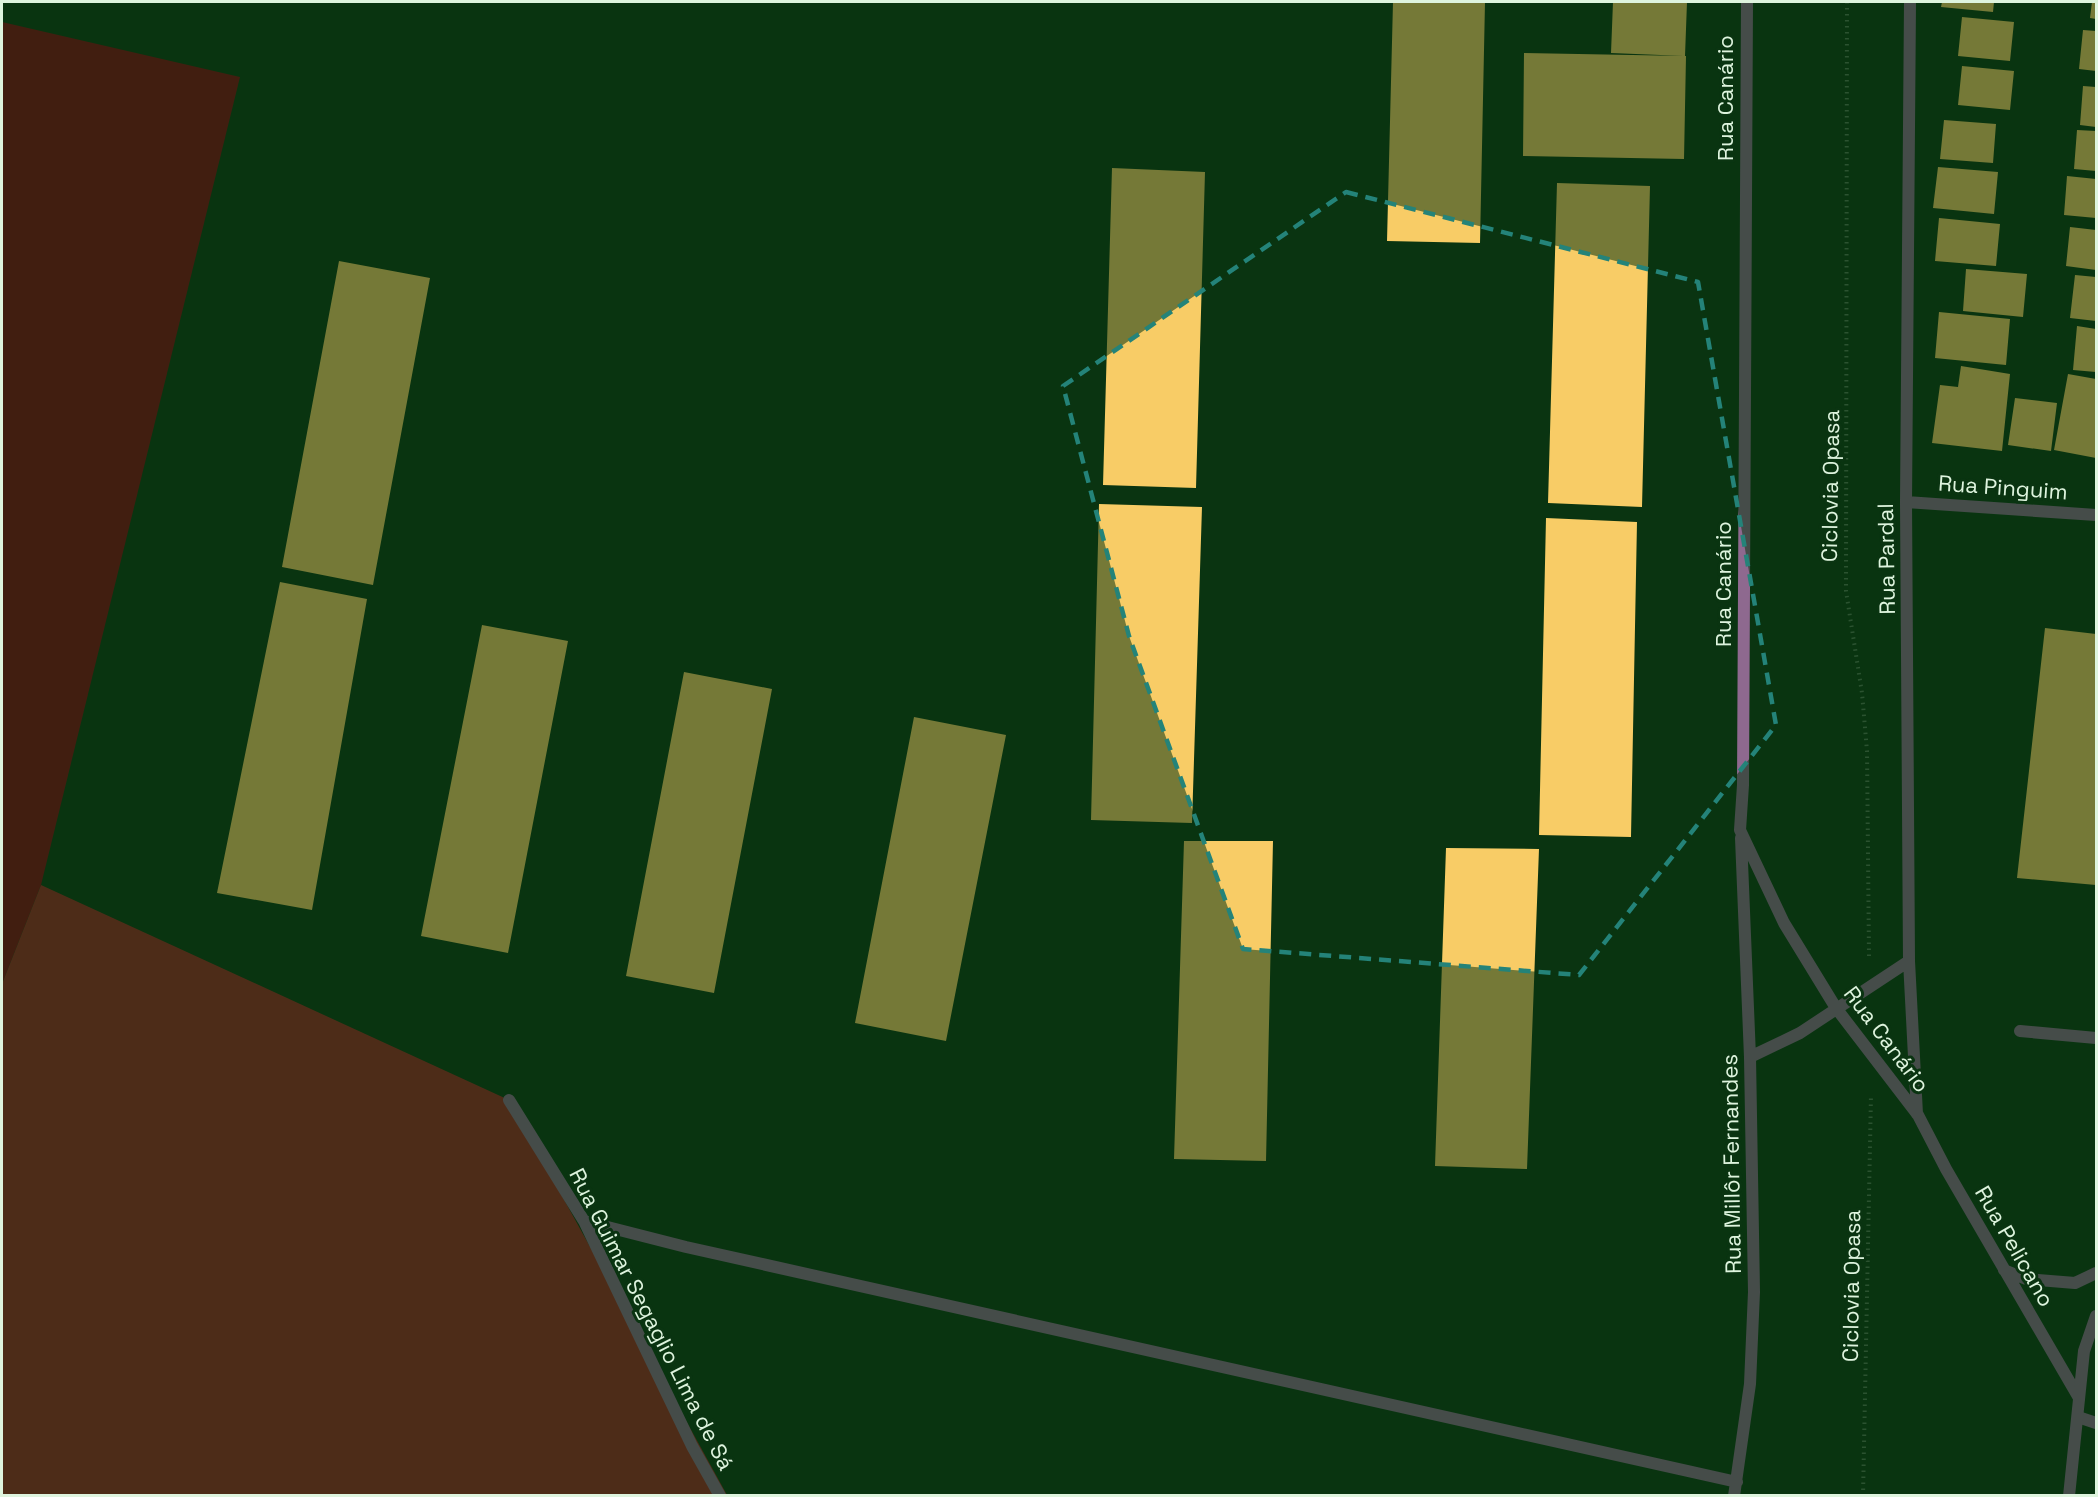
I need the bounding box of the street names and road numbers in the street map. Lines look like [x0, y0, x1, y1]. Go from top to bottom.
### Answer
street label: Rua Canário [1711, 35, 1739, 161]
street label: Ciclovia Opasa [1815, 409, 1845, 562]
street label: Rua Pinguim [1937, 469, 2069, 505]
street label: Rua Pardal [1871, 503, 1901, 615]
street label: Rua Canário [1709, 521, 1737, 647]
street label: Rua Canário [1838, 980, 1936, 1098]
street label: Rua Millôr Fernandes [1715, 1054, 1747, 1274]
street label: Rua Guimar Segaglio Lima de Sá [563, 1163, 741, 1475]
street label: Rua Pelicano [1969, 1180, 2061, 1312]
street label: Ciclovia Opasa [1836, 1209, 1866, 1362]

